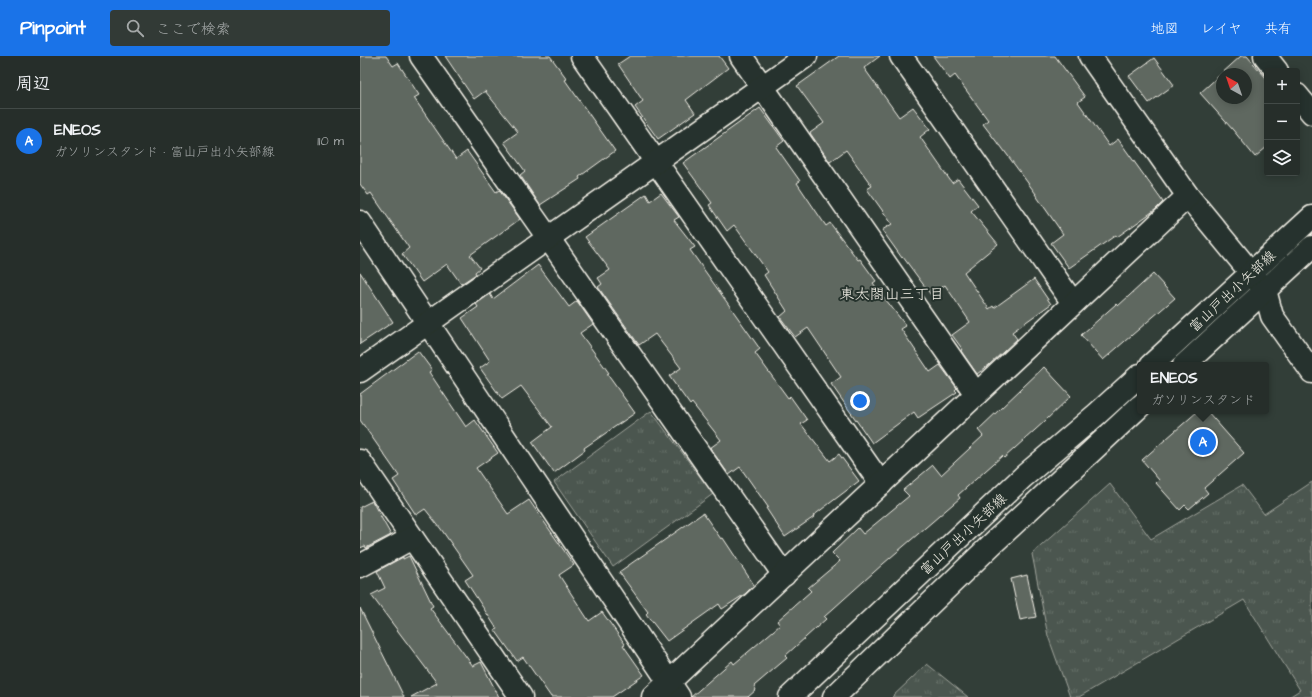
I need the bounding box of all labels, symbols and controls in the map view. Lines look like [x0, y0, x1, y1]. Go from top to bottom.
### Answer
search box [110, 10, 390, 46]
text: Pinpoint [20, 15, 86, 42]
icon: search [124, 17, 146, 39]
text: ここで検索 [156, 19, 231, 40]
text: 地図 [1151, 19, 1179, 39]
text: レイヤ [1201, 19, 1242, 39]
text: 共有 [1264, 19, 1292, 39]
north arrow [1216, 68, 1252, 104]
map controls [1264, 68, 1300, 176]
button: + [1264, 68, 1300, 104]
text: 周辺 [16, 72, 50, 96]
button: − [1264, 104, 1300, 140]
text: ENEOS [54, 120, 101, 141]
text: A [25, 132, 33, 150]
text: 110 m [317, 132, 344, 150]
button: layers [1264, 140, 1300, 176]
text: ガソリンスタンド · 富山戸出小矢部線 [54, 143, 275, 161]
street label: 富山戸出小矢部線 [1185, 246, 1280, 337]
district label: 東太閤山三丁目 [839, 284, 945, 305]
popup [1137, 362, 1269, 414]
text: ENEOS [1151, 368, 1198, 389]
your location [850, 391, 870, 411]
text: ガソリンスタンド [1151, 391, 1255, 409]
pin: A [1190, 427, 1216, 457]
street label: 富山戸出小矢部線 [916, 489, 1011, 580]

